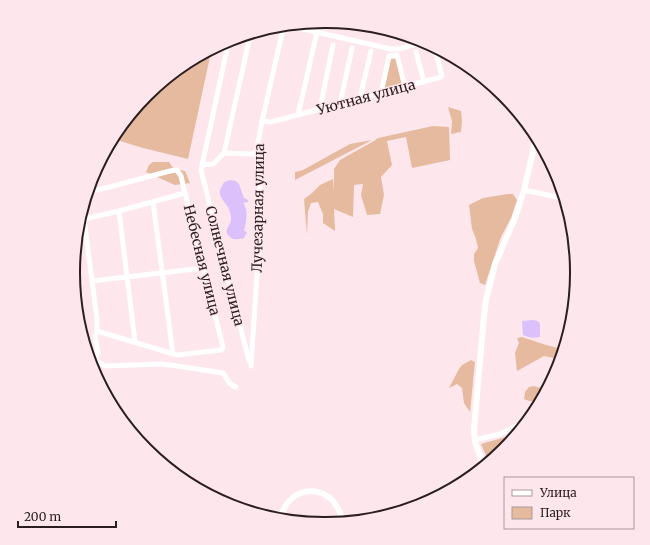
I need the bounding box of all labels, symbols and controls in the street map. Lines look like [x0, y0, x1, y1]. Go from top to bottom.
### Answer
street label: Уютная улица [314, 75, 418, 119]
street label: Лучезарная улица [248, 143, 268, 273]
street label: Небесная улица [180, 203, 225, 318]
street label: Солнечная улица [201, 204, 249, 328]
legend [504, 477, 634, 529]
text: Улица [539, 485, 577, 500]
scale bar [18, 503, 116, 529]
text: Парк [540, 505, 571, 520]
text: 200 m [24, 509, 61, 524]

